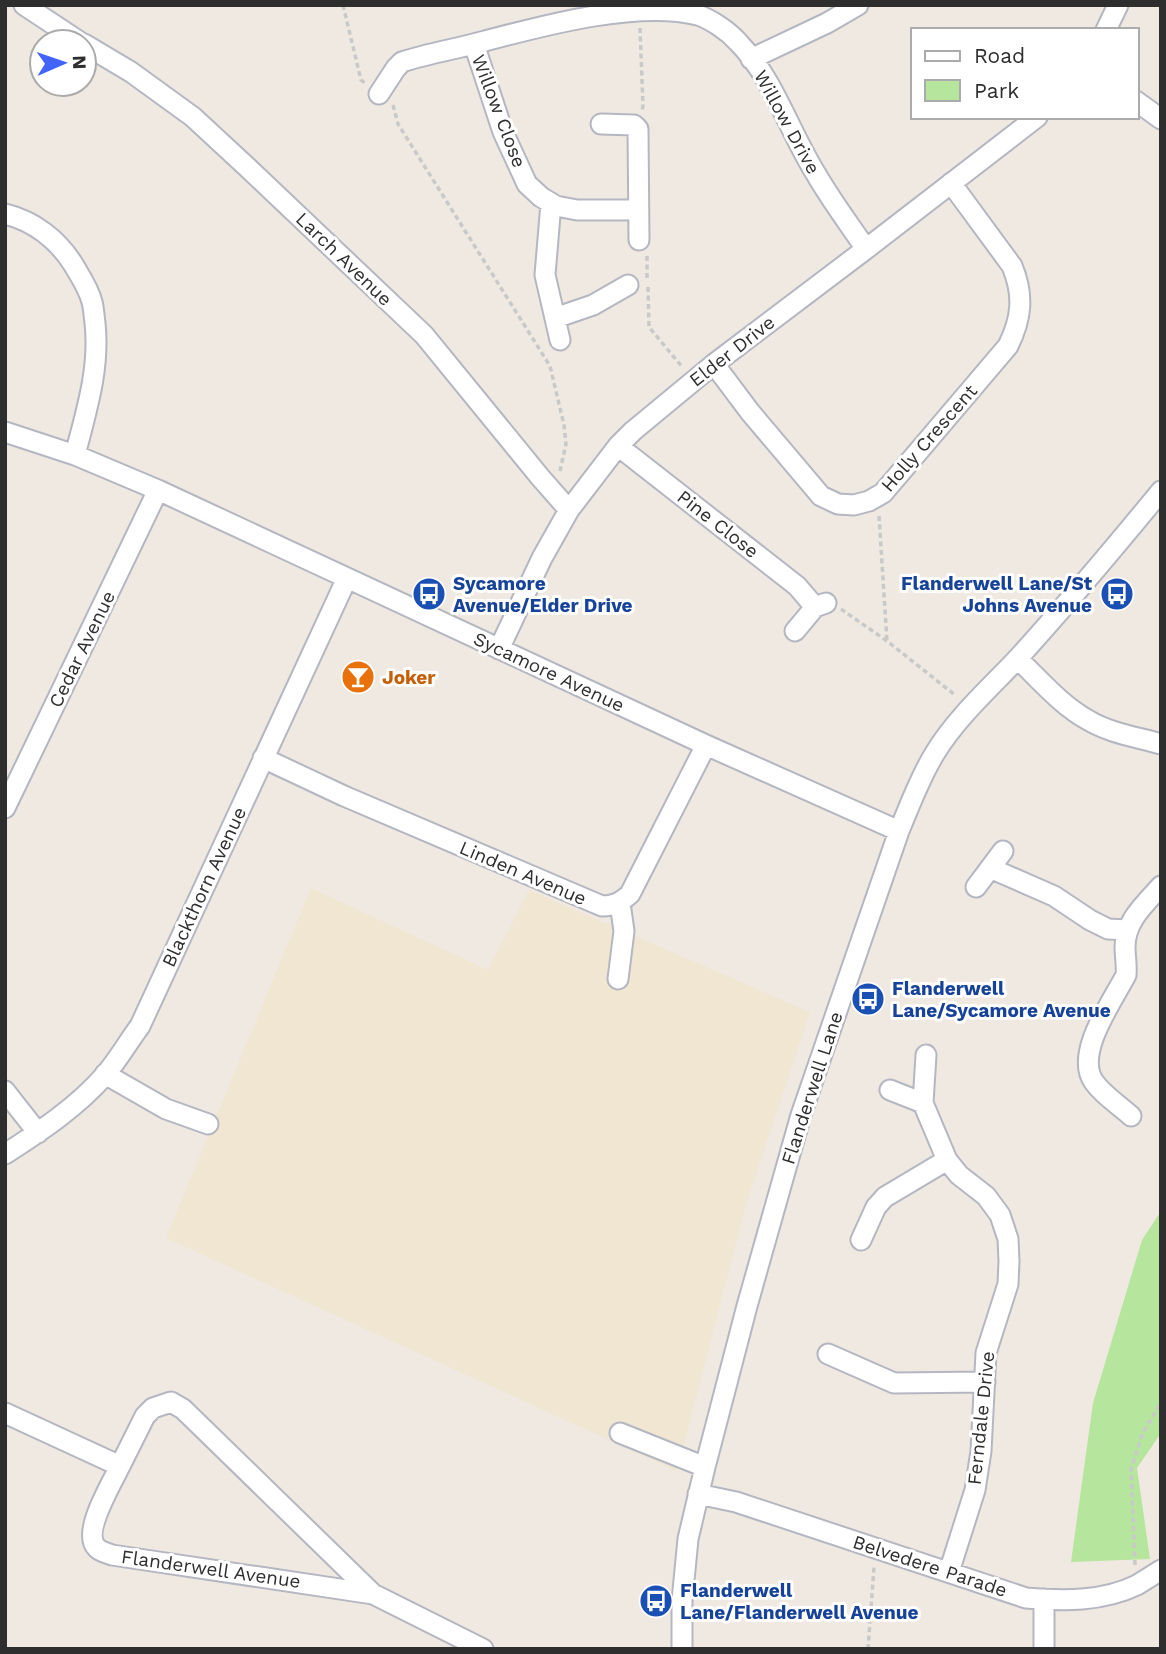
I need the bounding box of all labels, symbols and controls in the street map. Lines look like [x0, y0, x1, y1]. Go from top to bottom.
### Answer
north arrow [28, 28, 98, 98]
legend [911, 28, 1138, 119]
text: Road [974, 43, 1025, 68]
street label: Willow Close [467, 51, 531, 171]
text: N [68, 55, 91, 70]
street label: Willow Drive [749, 66, 825, 178]
text: Park [974, 78, 1019, 103]
street label: Larch Avenue [291, 207, 397, 311]
street label: Elder Drive [685, 311, 779, 391]
street label: Holly Crescent [876, 380, 982, 496]
street label: Pine Close [673, 485, 763, 563]
place label: Sycamore Avenue/Elder Drive [453, 572, 633, 617]
place label: Flanderwell Lane/St Johns Avenue [901, 572, 1093, 617]
bus stop icon: Sycamore Avenue/Elder Drive [410, 575, 448, 613]
bus stop icon: Flanderwell Lane/St Johns Avenue [1098, 575, 1136, 613]
street label: Cedar Avenue [44, 587, 120, 711]
street label: Sycamore Avenue [470, 627, 628, 717]
bar icon: Joker [339, 658, 377, 696]
place label: Joker [382, 666, 436, 689]
street label: Blackthorn Avenue [157, 803, 251, 971]
street label: Linden Avenue [456, 836, 590, 910]
place label: Flanderwell Lane/Sycamore Avenue [892, 977, 1111, 1022]
bus stop icon: Flanderwell Lane/Sycamore Avenue [849, 980, 887, 1018]
street label: Flanderwell Lane [776, 1009, 848, 1167]
street label: Ferndale Drive [963, 1350, 999, 1486]
street label: Belvedere Parade [850, 1530, 1010, 1602]
street label: Flanderwell Avenue [120, 1545, 302, 1593]
place label: Flanderwell Lane/Flanderwell Avenue [680, 1579, 919, 1624]
bus stop icon: Flanderwell Lane/Flanderwell Avenue [637, 1582, 675, 1620]

